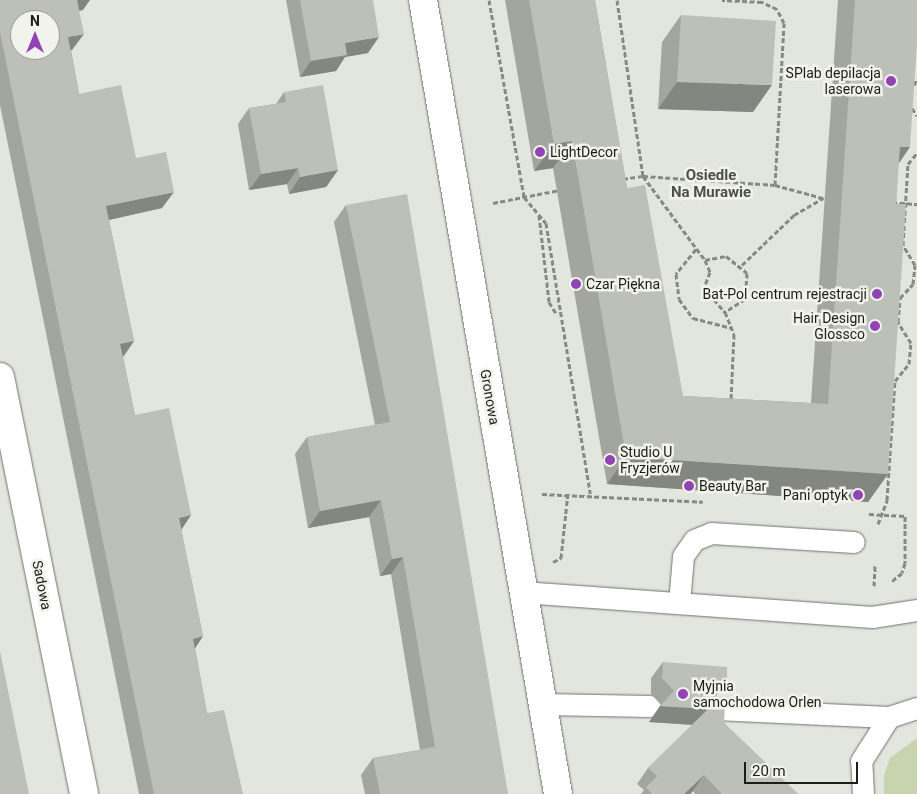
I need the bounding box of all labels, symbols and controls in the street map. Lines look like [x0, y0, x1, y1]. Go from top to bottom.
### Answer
north arrow [10, 10, 60, 60]
text: N [30, 13, 40, 29]
place label: SPlab depilacja laserowa [786, 65, 881, 98]
marker: SPlab depilacja laserowa [885, 75, 897, 87]
place label: LightDecor [550, 144, 618, 160]
marker: LightDecor [534, 146, 546, 158]
district label: Osiedle Na Murawie [671, 166, 751, 201]
place label: Czar Piękna [586, 276, 660, 292]
marker: Czar Piękna [570, 278, 582, 290]
place label: Bat-Pol centrum rejestracji [703, 286, 867, 302]
marker: Bat-Pol centrum rejestracji [871, 288, 883, 300]
place label: Hair Design Glossco [793, 310, 865, 342]
marker: Hair Design Glossco [869, 320, 881, 332]
street label: Gronowa [477, 368, 503, 426]
place label: Studio U Fryzjerów [620, 444, 680, 477]
marker: Studio U Fryzjerów [604, 454, 616, 466]
place label: Beauty Bar [699, 478, 766, 494]
marker: Beauty Bar [683, 480, 695, 492]
place label: Pani optyk [783, 487, 848, 503]
marker: Pani optyk [852, 489, 864, 501]
street label: Sadowa [29, 559, 55, 611]
place label: Myjnia samochodowa Orlen [693, 678, 822, 710]
marker: Myjnia samochodowa Orlen [677, 688, 689, 700]
scale bar [747, 752, 861, 784]
text: 20 m [752, 762, 786, 780]

